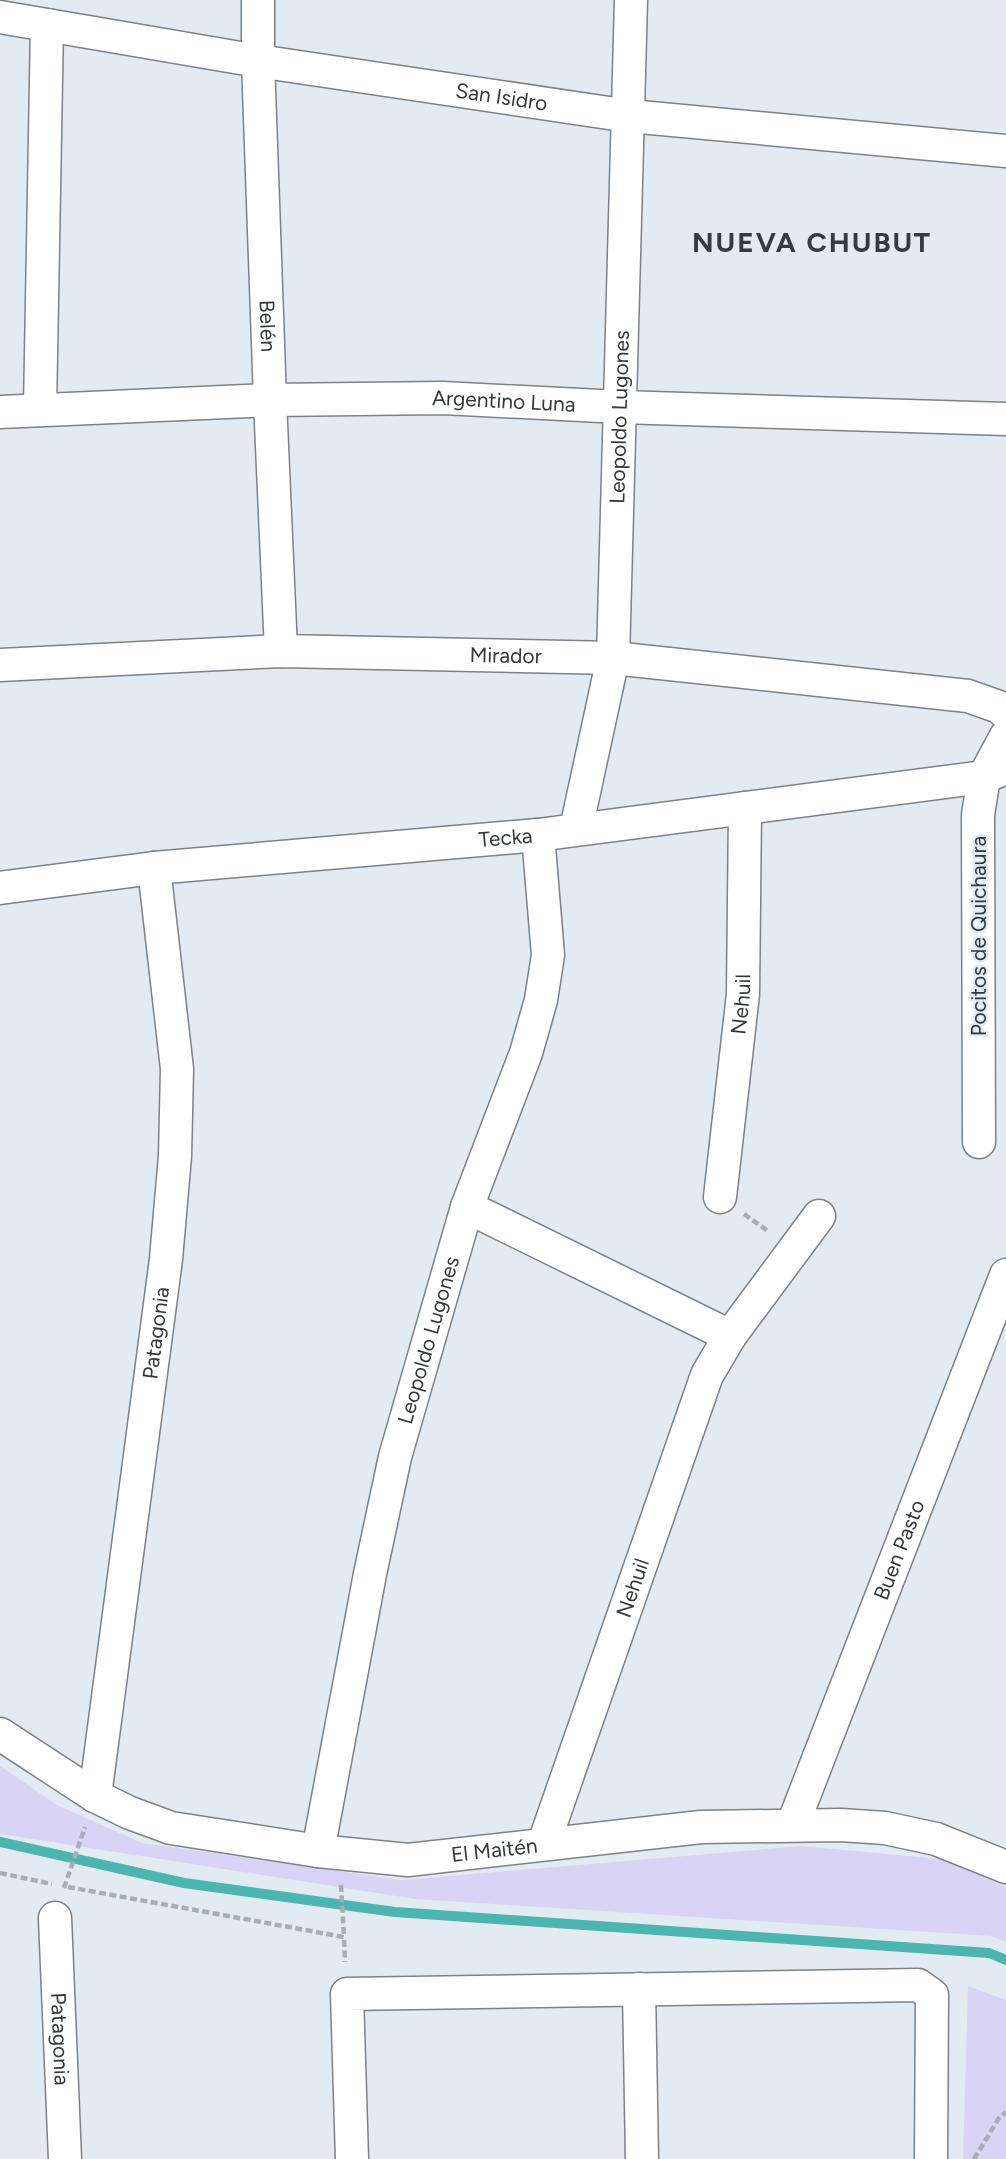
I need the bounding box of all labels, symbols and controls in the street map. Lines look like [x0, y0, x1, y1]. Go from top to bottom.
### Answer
street label: San Isidro [454, 77, 549, 116]
district label: NUEVA CHUBUT [692, 225, 932, 259]
street label: Belén [254, 299, 281, 352]
street label: Leopoldo Lugones [604, 330, 634, 504]
street label: Argentino Luna [432, 385, 576, 417]
street label: Mirador [469, 642, 542, 668]
street label: Tecka [477, 823, 533, 852]
street label: Pocitos de Quichaura [966, 836, 991, 1036]
street label: Nehuil [726, 974, 755, 1036]
street label: Leopoldo Lugones [392, 1253, 464, 1427]
street label: Patagonia [137, 1285, 174, 1381]
street label: Buen Pasto [868, 1496, 930, 1603]
street label: Nehuil [611, 1555, 654, 1621]
street label: El Maitén [450, 1833, 539, 1867]
street label: Patagonia [46, 1992, 75, 2086]

